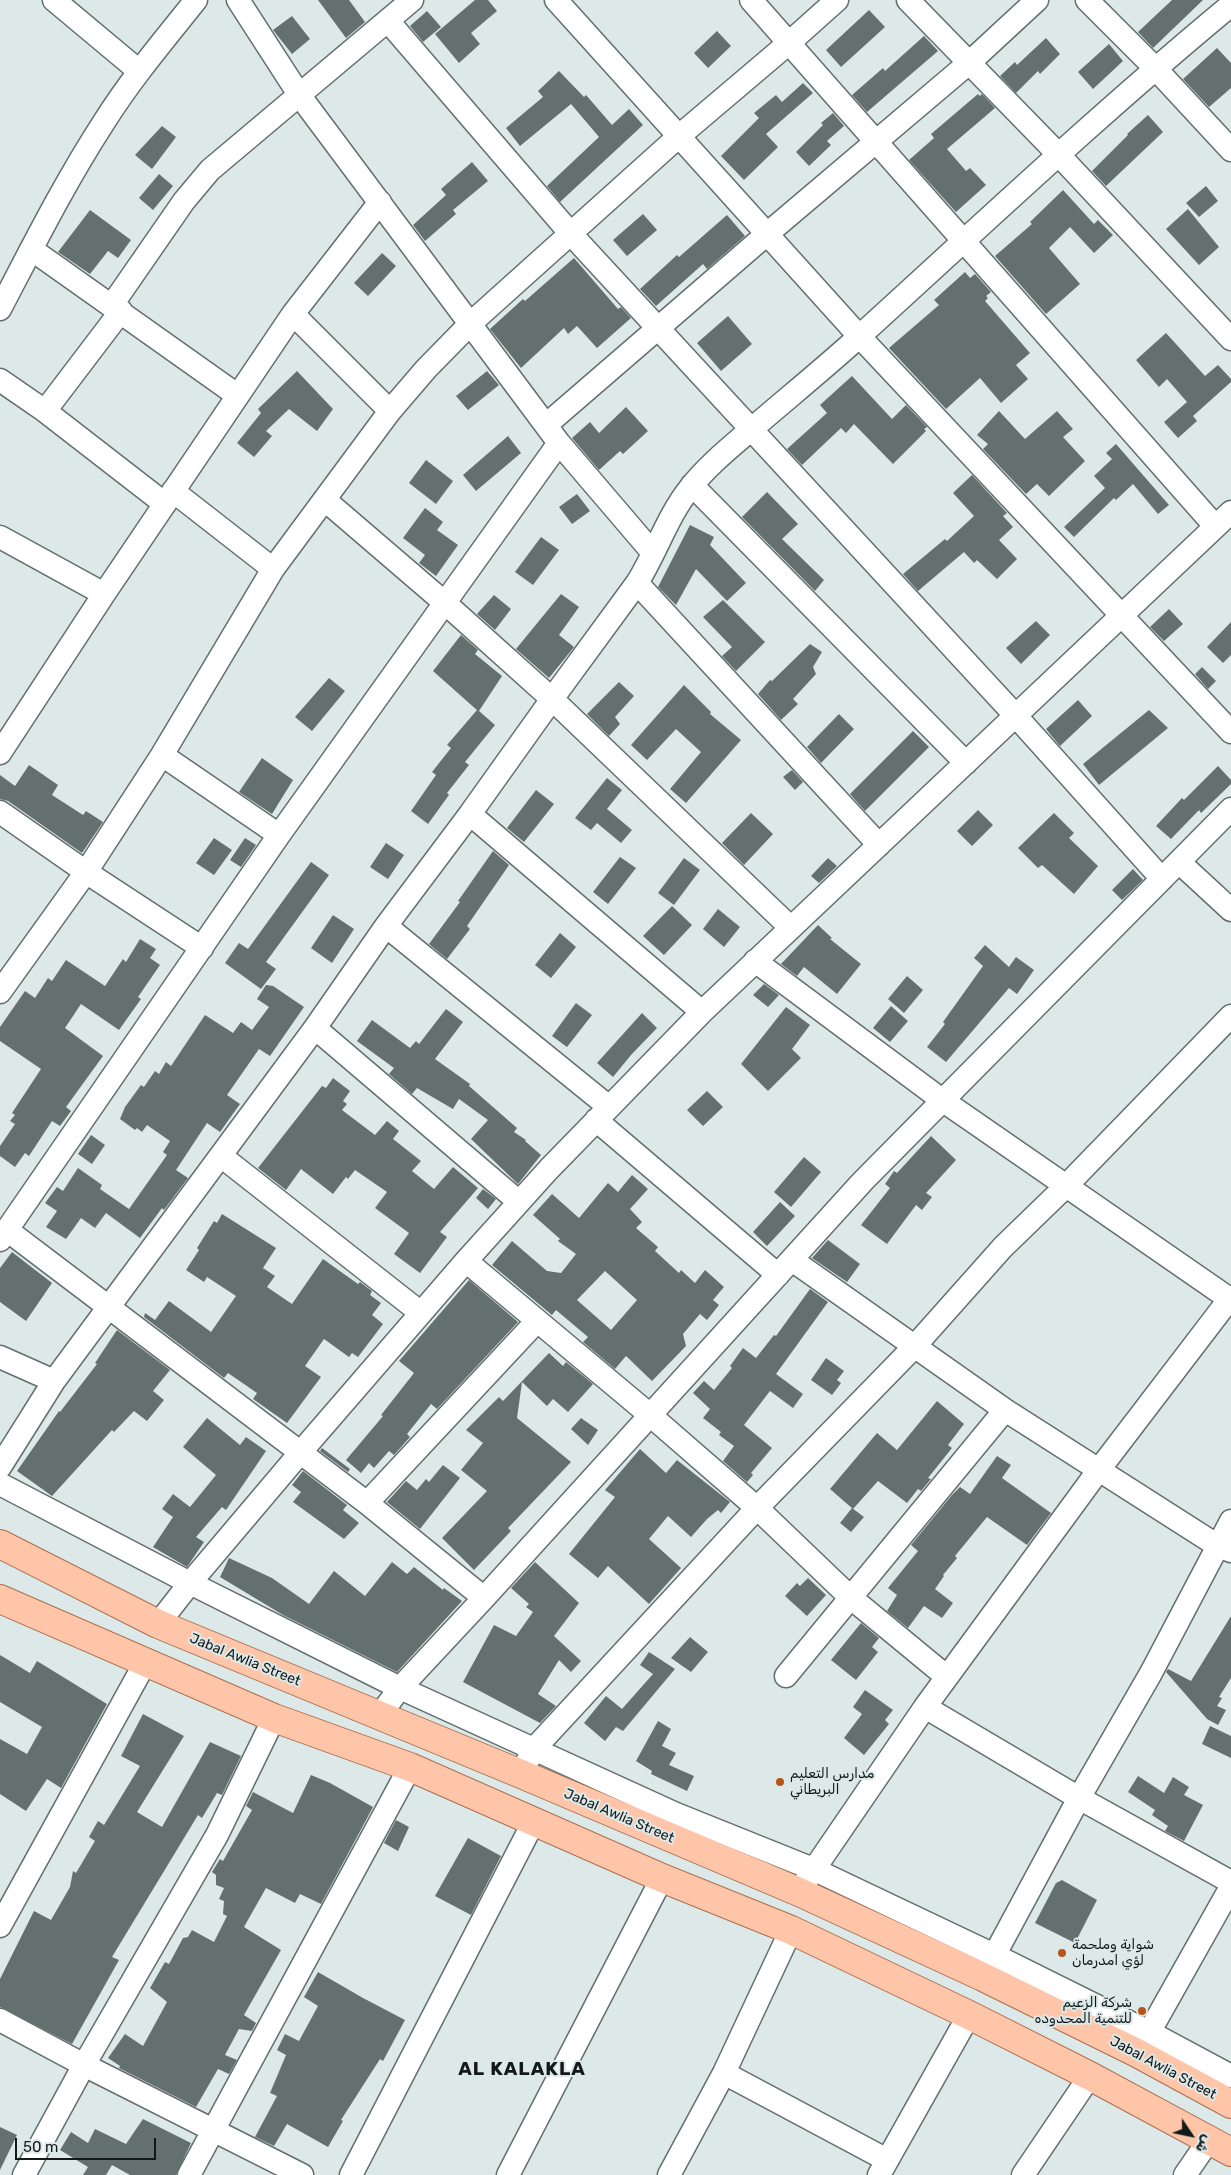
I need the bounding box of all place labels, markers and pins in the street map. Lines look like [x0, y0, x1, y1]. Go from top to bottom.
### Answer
place label: مدارس التعليم البريطاني [790, 1766, 874, 1798]
marker: مدارس التعليم البريطاني [774, 1776, 786, 1788]
place label: شواية وملحمة لؤي امدرمان [1072, 1937, 1154, 1970]
marker: شواية وملحمة لؤي امدرمان [1056, 1947, 1068, 1959]
place label: شركة الزعيم للتنمية المحدوده [1034, 1995, 1132, 2028]
marker: شركة الزعيم للتنمية المحدوده [1136, 2005, 1148, 2017]

